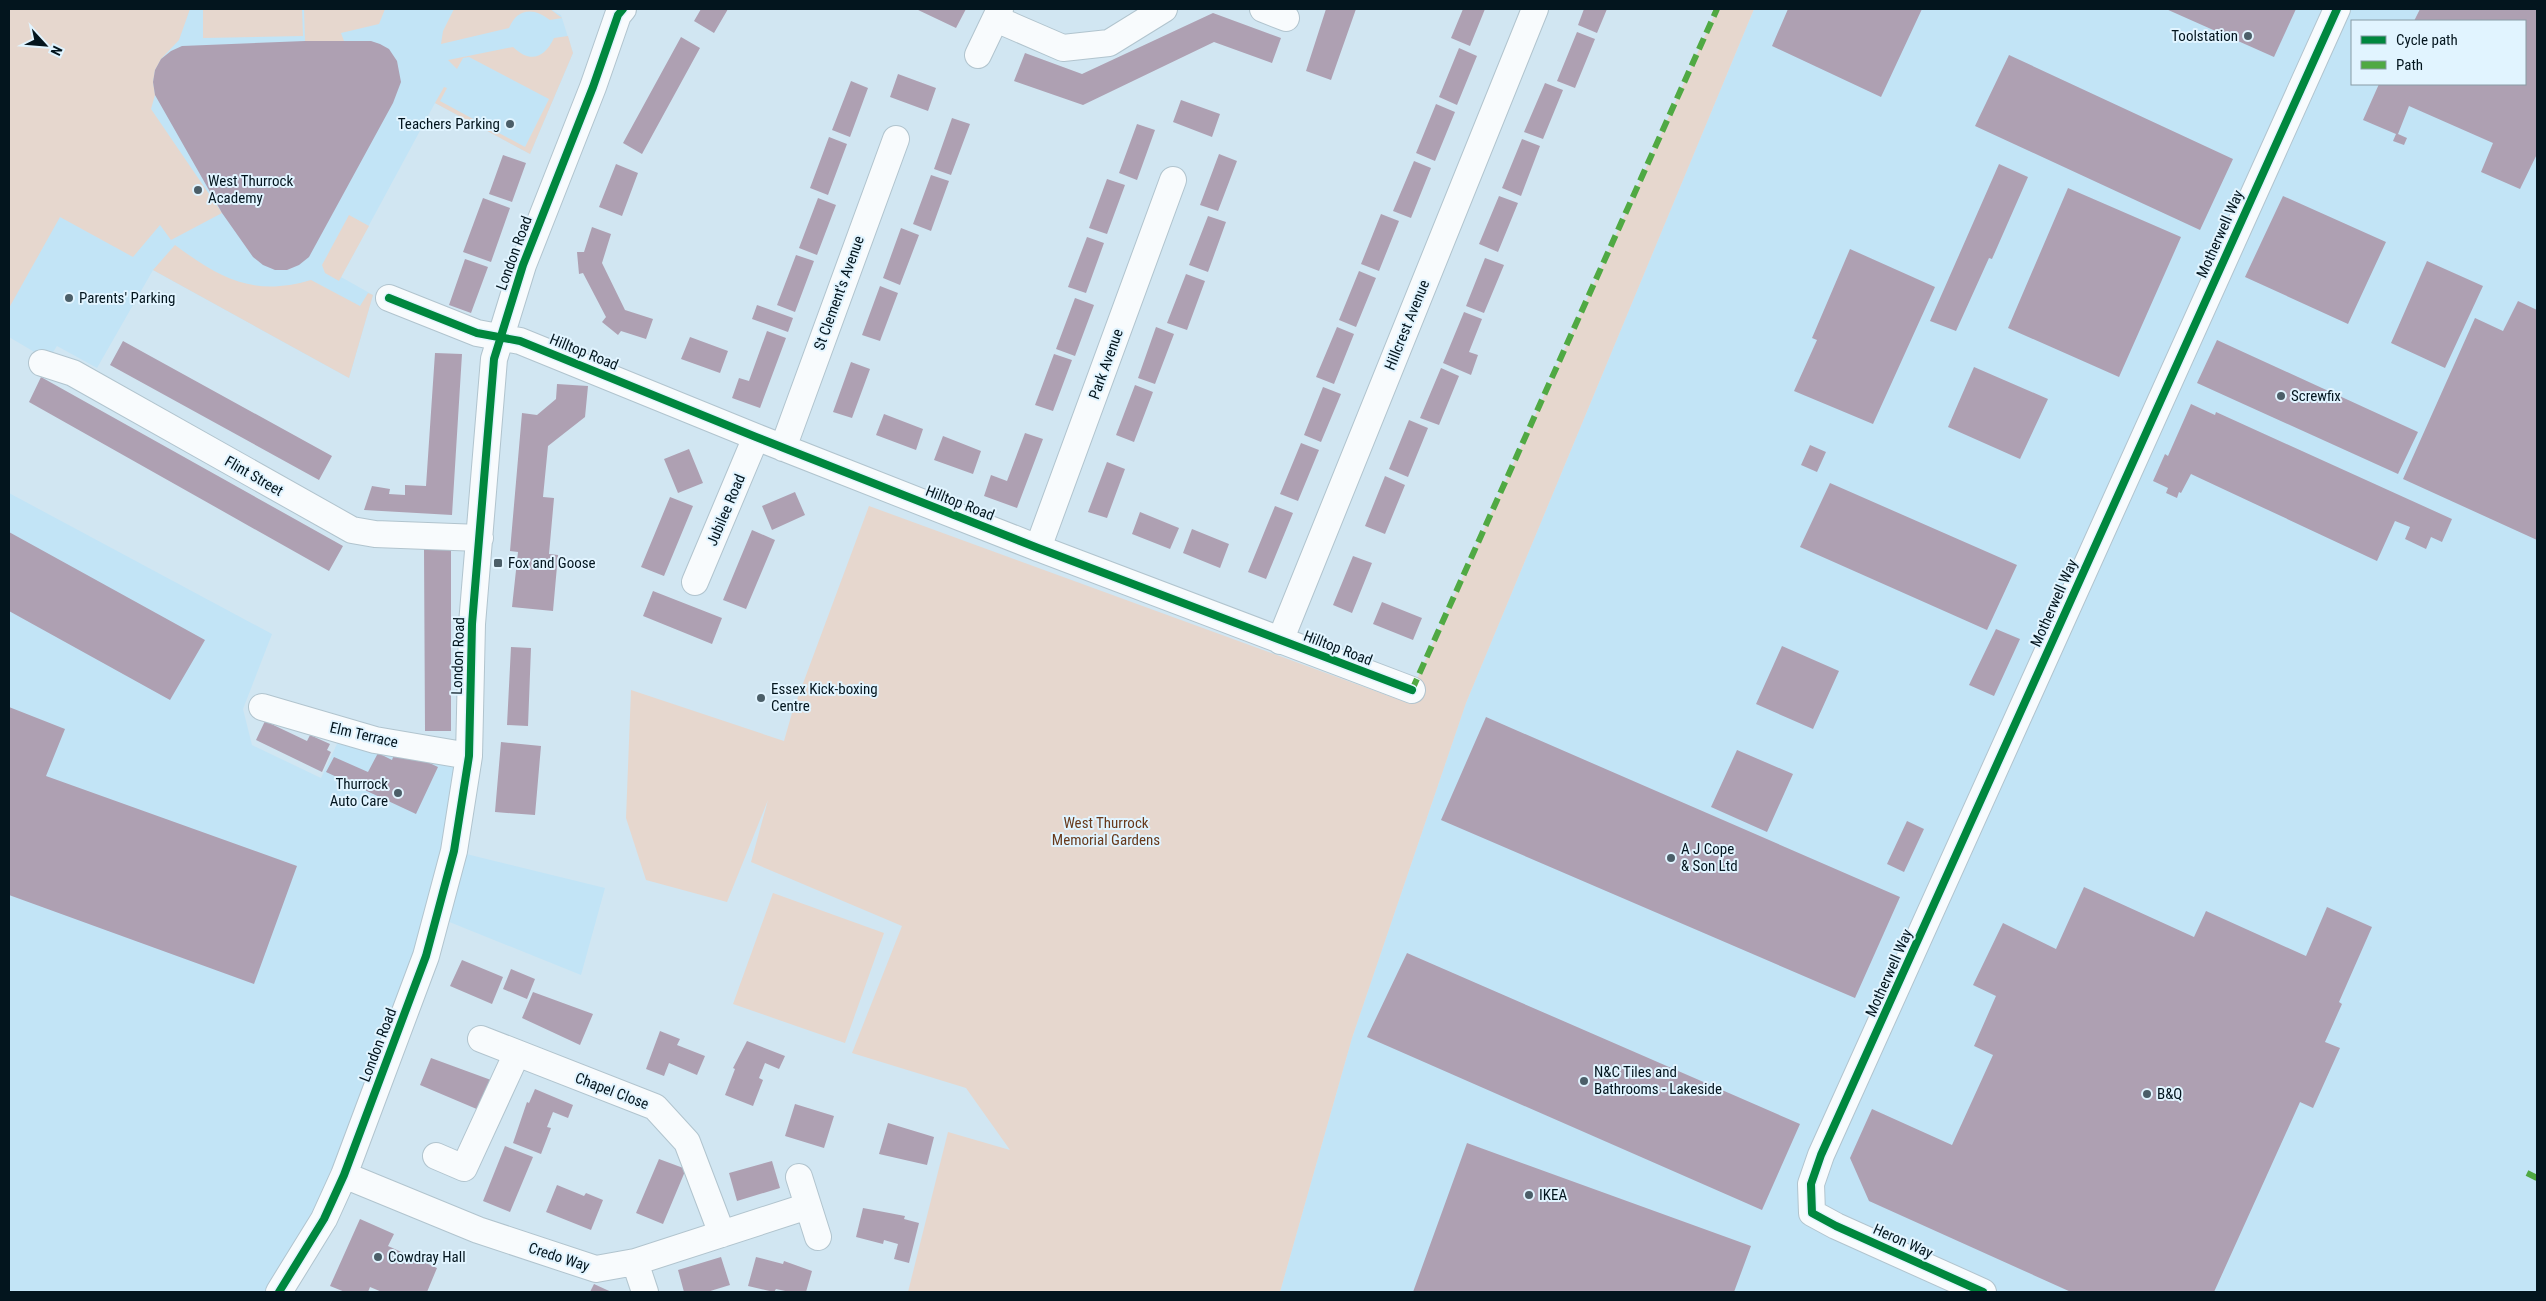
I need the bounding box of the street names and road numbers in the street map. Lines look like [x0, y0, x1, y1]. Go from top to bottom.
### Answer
street label: Motherwell Way [2193, 187, 2247, 281]
street label: London Road [492, 213, 536, 293]
street label: St Clement's Avenue [810, 233, 868, 353]
street label: Hillcrest Avenue [1381, 277, 1433, 373]
street label: Park Avenue [1085, 326, 1127, 402]
street label: Hilltop Road [547, 330, 621, 374]
street label: Flint Street [222, 452, 286, 500]
street label: Jubilee Road [703, 471, 749, 549]
street label: Hilltop Road [923, 482, 997, 524]
street label: Motherwell Way [2027, 556, 2081, 650]
street label: London Road [448, 617, 468, 695]
street label: Hilltop Road [1301, 627, 1375, 669]
street label: Elm Terrace [328, 718, 400, 752]
street label: Motherwell Way [1862, 926, 1916, 1020]
street label: London Road [356, 1005, 400, 1085]
street label: Chapel Close [573, 1069, 651, 1113]
street label: Heron Way [1870, 1220, 1936, 1262]
street label: Credo Way [526, 1239, 592, 1275]

